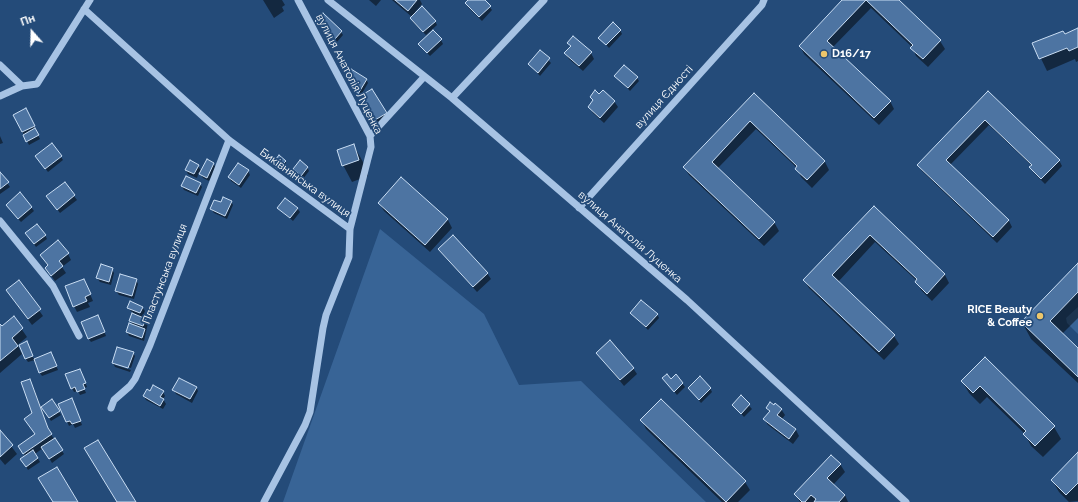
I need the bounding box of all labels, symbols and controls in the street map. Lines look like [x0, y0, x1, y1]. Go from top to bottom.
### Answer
north arrow [12, 12, 52, 52]
text: Пн [19, 12, 37, 29]
street label: вулиця Анатолія Луценка [313, 12, 385, 136]
place label: D16/17 [832, 47, 871, 61]
marker: D16/17 [819, 49, 829, 59]
street label: вулиця Єдності [632, 63, 696, 131]
street label: Биківнянська вулиця [257, 146, 353, 220]
street label: вулиця Анатолія Луценка [575, 188, 685, 286]
street label: Пластунська вулиця [140, 222, 190, 326]
place label: RICE Beauty & Coffee [967, 303, 1032, 329]
marker: RICE Beauty & Coffee [1035, 311, 1045, 321]

